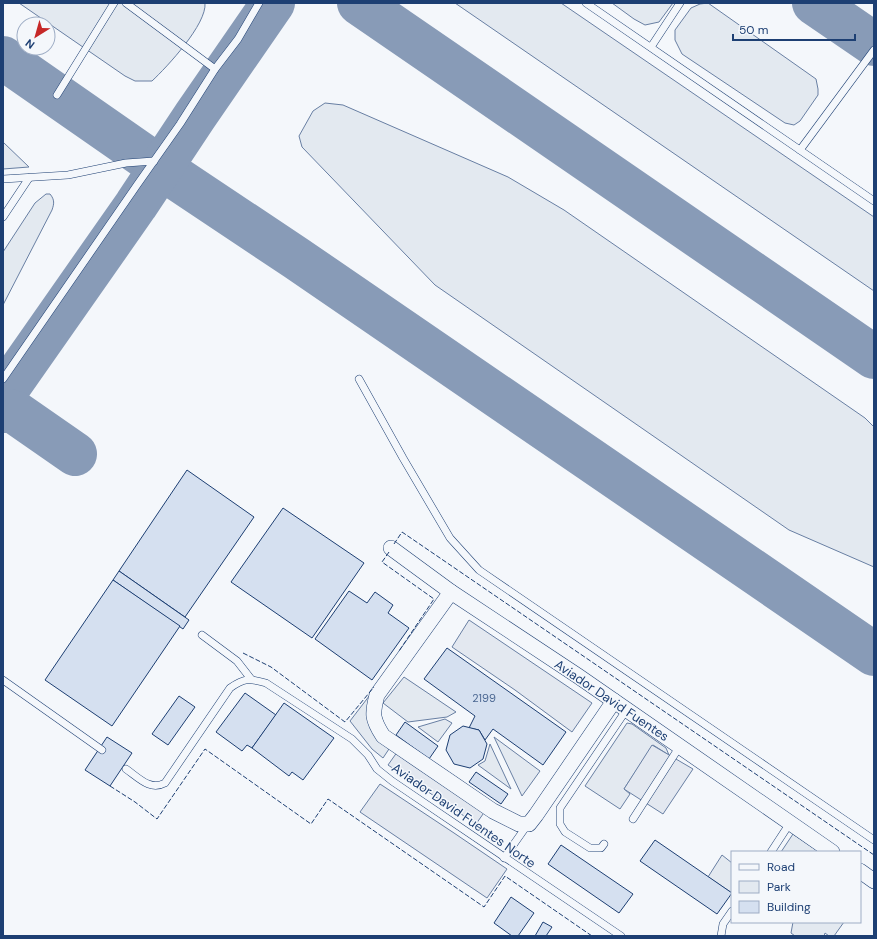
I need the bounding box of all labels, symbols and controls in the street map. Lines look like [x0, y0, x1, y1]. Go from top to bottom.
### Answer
north arrow [16, 16, 56, 56]
scale bar [733, 16, 855, 42]
text: 50 m [739, 22, 768, 38]
text: N [23, 36, 37, 52]
street label: Aviador David Fuentes [551, 656, 672, 745]
house number: 2199 [472, 691, 496, 705]
street label: Aviador David Fuentes Norte [388, 759, 539, 872]
legend [731, 851, 861, 923]
text: Road [767, 859, 795, 875]
text: Park [767, 879, 791, 895]
text: Building [767, 899, 811, 915]

